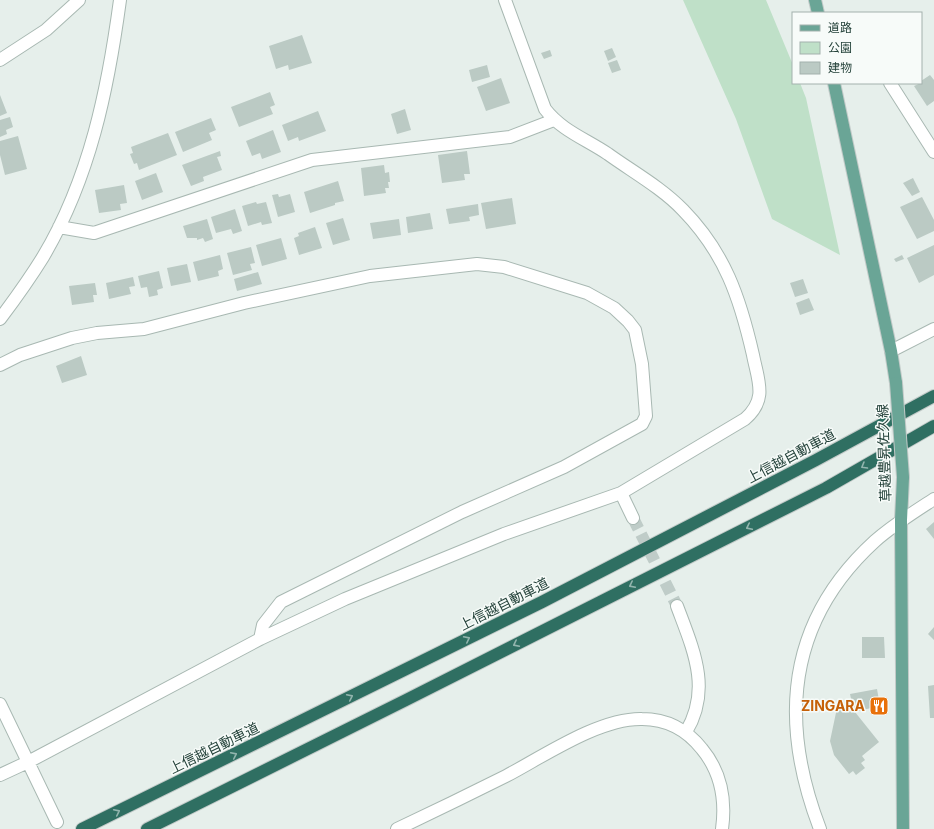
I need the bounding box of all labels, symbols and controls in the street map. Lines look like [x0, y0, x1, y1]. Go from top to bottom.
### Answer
legend [792, 12, 922, 84]
text: 道路 [828, 20, 852, 35]
text: 公園 [828, 40, 852, 55]
text: 建物 [828, 60, 852, 75]
street label: 草越豊昇佐久線 [873, 404, 894, 502]
street label: 上信越自動車道 [744, 425, 838, 486]
one-way arrow [861, 462, 868, 469]
one-way arrow [745, 522, 753, 529]
street label: 上信越自動車道 [456, 574, 551, 633]
one-way arrow [629, 580, 637, 588]
one-way arrow [462, 637, 470, 644]
one-way arrow [513, 639, 521, 646]
one-way arrow [346, 694, 354, 702]
restaurant icon: ZINGARA [868, 695, 890, 717]
place label: ZINGARA [801, 697, 866, 714]
street label: 上信越自動車道 [166, 718, 262, 777]
one-way arrow [229, 752, 237, 760]
one-way arrow [113, 809, 120, 817]

